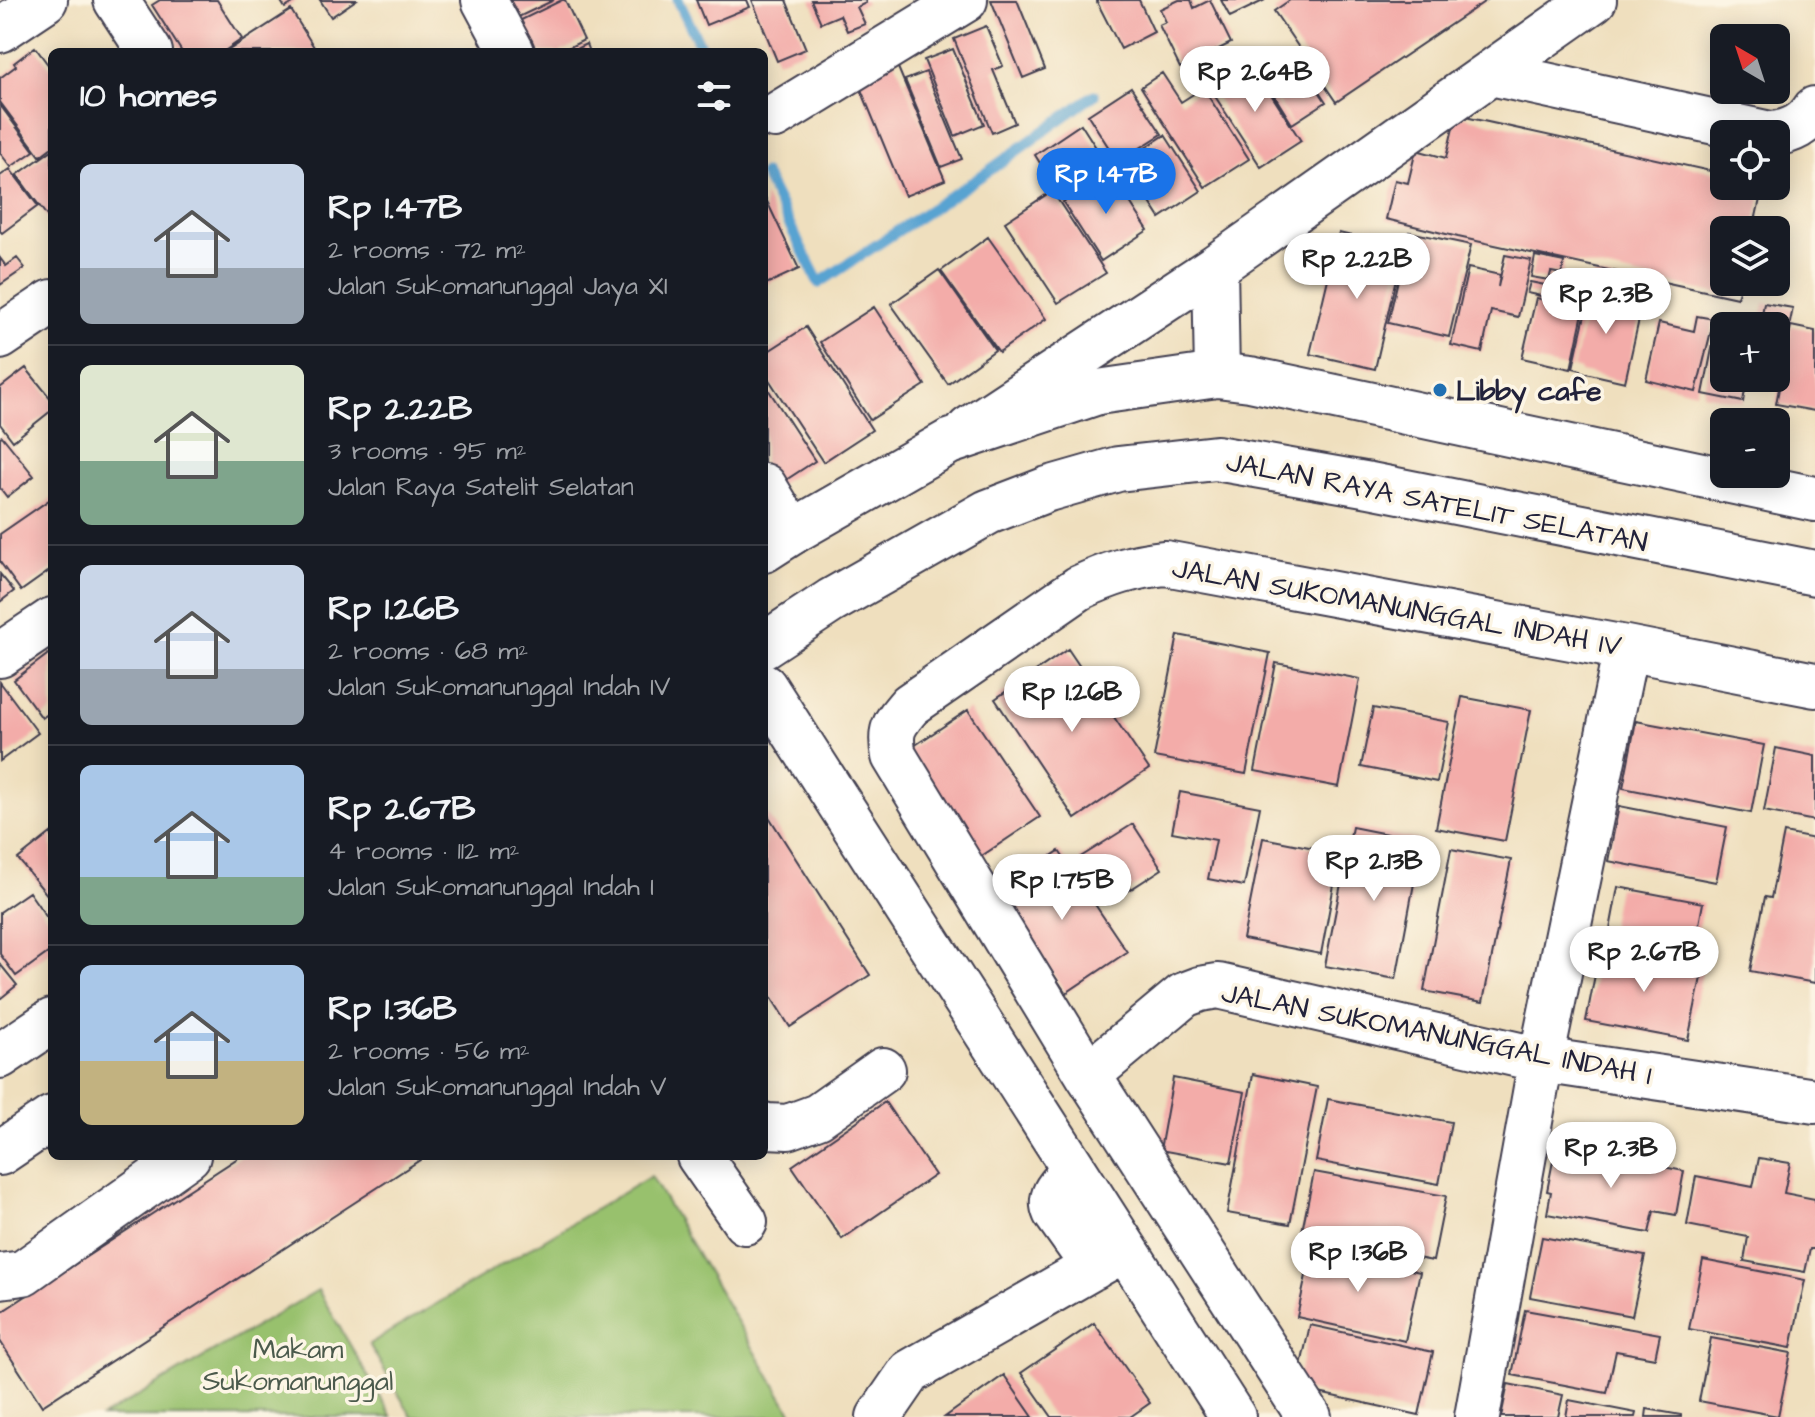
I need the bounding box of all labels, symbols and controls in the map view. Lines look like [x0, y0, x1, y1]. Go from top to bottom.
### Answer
north arrow [1710, 24, 1790, 104]
map controls [1710, 24, 1790, 488]
pin: Rp 2.64B [1172, 46, 1338, 114]
text: Rp 2.64B [1198, 54, 1312, 90]
text: 10 homes [80, 72, 217, 120]
icon: filters [692, 74, 736, 118]
button: locate [1710, 120, 1790, 200]
pin: Rp 1.47B [1023, 148, 1189, 216]
text: Rp 1.47B [1055, 156, 1157, 192]
text: Rp 1.47B [328, 184, 462, 232]
icon: home [144, 196, 240, 292]
button: layers [1710, 216, 1790, 296]
text: 2 rooms · 72 m² [328, 232, 526, 268]
pin: Rp 2.22B [1274, 233, 1440, 301]
text: Rp 2.22B [1302, 241, 1412, 277]
text: Jalan Sukomanunggal Jaya XI [328, 268, 668, 304]
pin: Rp 2.3B [1532, 268, 1680, 336]
text: Rp 2.3B [1559, 276, 1653, 312]
button: + [1710, 312, 1790, 392]
place label: Libby cafe [1456, 372, 1601, 414]
marker: Libby cafe [1431, 381, 1449, 399]
text: Rp 2.22B [328, 385, 472, 433]
icon: home [144, 397, 240, 493]
button: − [1710, 408, 1790, 488]
text: 3 rooms · 95 m² [328, 433, 527, 469]
street label: JALAN RAYA SATELIT SELATAN [1223, 443, 1650, 562]
text: Jalan Raya Satelit Selatan [328, 469, 634, 505]
street label: JALAN SUKOMANUNGGAL INDAH IV [1169, 549, 1625, 666]
text: Rp 1.26B [328, 585, 459, 633]
icon: home [144, 597, 240, 693]
text: 2 rooms · 68 m² [328, 633, 528, 669]
pin: Rp 1.26B [989, 666, 1155, 734]
text: Jalan Sukomanunggal Indah IV [328, 669, 670, 705]
text: Rp 1.26B [1022, 674, 1122, 710]
text: Rp 2.67B [328, 785, 475, 833]
icon: home [144, 797, 240, 893]
text: 4 rooms · 112 m² [328, 833, 519, 869]
pin: Rp 2.13B [1291, 835, 1457, 903]
text: Rp 2.13B [1326, 843, 1423, 879]
pin: Rp 1.75B [979, 854, 1145, 922]
text: Rp 1.75B [1010, 862, 1114, 898]
text: Jalan Sukomanunggal Indah I [328, 869, 654, 905]
pin: Rp 2.67B [1561, 926, 1727, 994]
text: Rp 2.67B [1588, 934, 1700, 970]
street label: JALAN SUKOMANUNGGAL INDAH I [1218, 974, 1655, 1095]
text: Rp 1.36B [328, 985, 457, 1033]
icon: home [144, 997, 240, 1093]
text: 2 rooms · 56 m² [328, 1033, 530, 1069]
text: Jalan Sukomanunggal Indah V [328, 1069, 667, 1105]
pin: Rp 2.3B [1537, 1122, 1685, 1190]
text: Rp 2.3B [1564, 1130, 1658, 1166]
pin: Rp 1.36B [1275, 1226, 1441, 1294]
text: Rp 1.36B [1309, 1234, 1407, 1270]
park label: Makam Sukomanunggal [203, 1330, 393, 1402]

